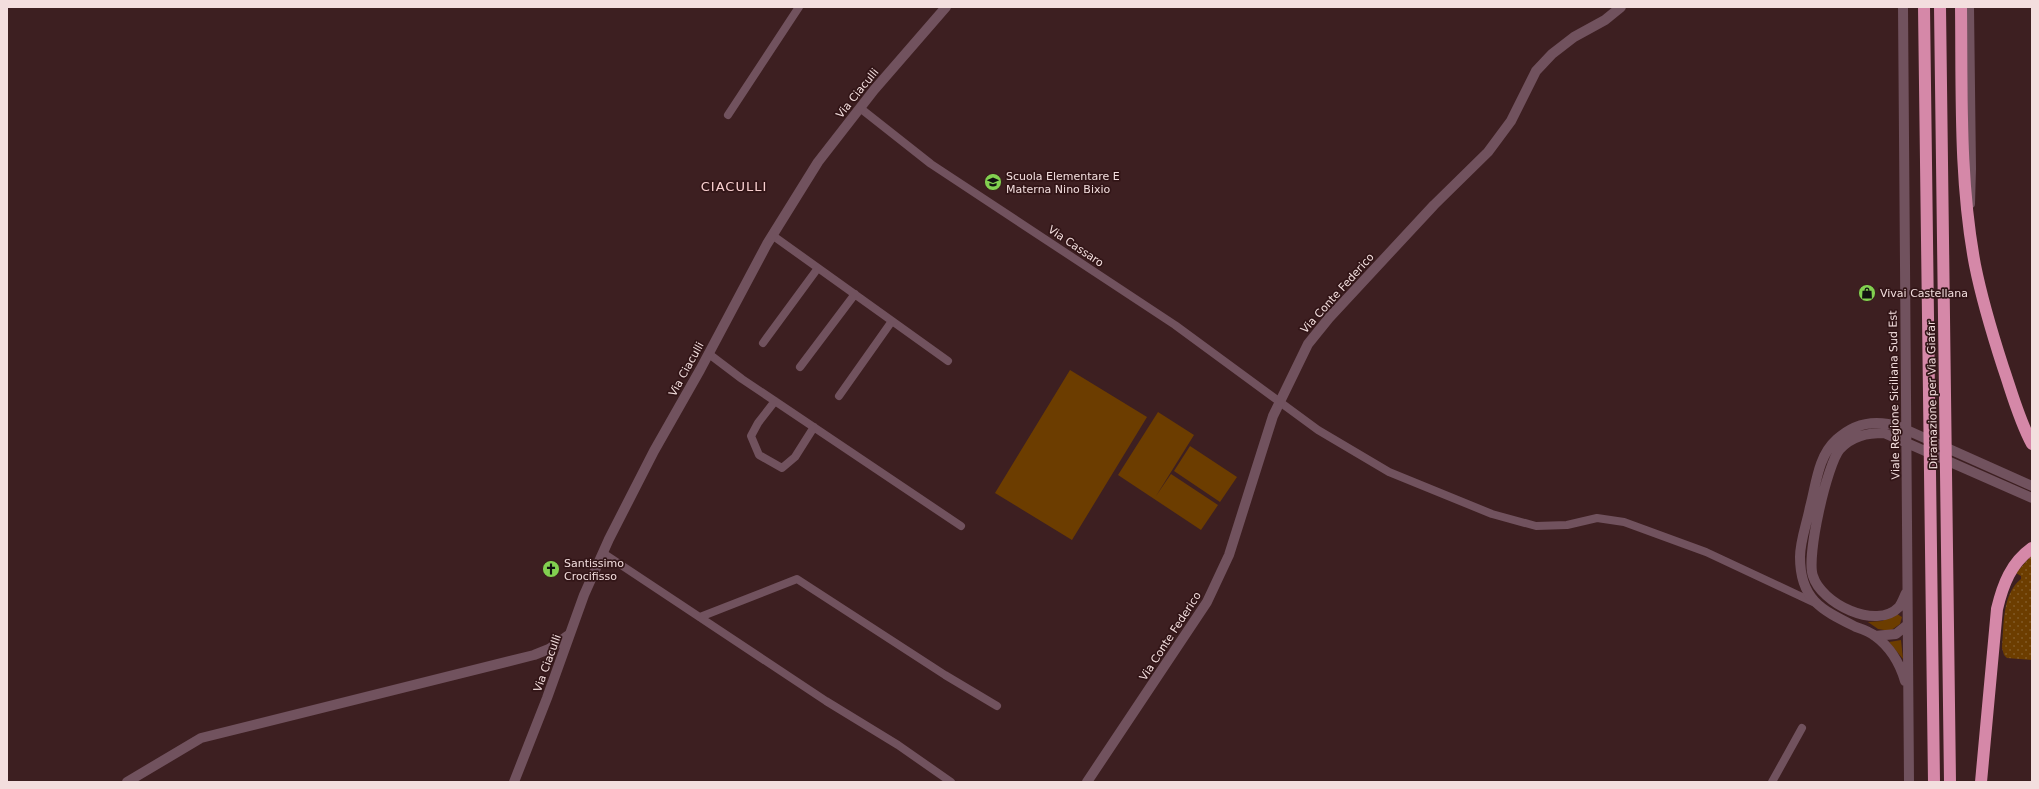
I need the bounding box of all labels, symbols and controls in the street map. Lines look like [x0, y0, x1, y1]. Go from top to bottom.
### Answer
street label: Via Ciaculli [833, 66, 881, 121]
place label: Scuola Elementare E Materna Nino Bixio [1006, 170, 1120, 196]
school or university icon: Scuola Elementare E Materna Nino Bixio [983, 172, 1003, 192]
district label: CIACULLI [701, 179, 767, 194]
street label: Via Cassaro [1045, 223, 1106, 270]
street label: Via Conte Federico [1298, 250, 1377, 336]
shop icon: Vivai Castellana [1857, 283, 1877, 303]
place label: Vivai Castellana [1880, 287, 1968, 300]
street label: Viale Regione Siciliana Sud Est [1887, 310, 1902, 480]
street label: Diramazione per Via Giafar [1925, 320, 1940, 470]
street label: Via Ciaculli [666, 340, 707, 399]
place label: Santissimo Crocifisso [564, 557, 624, 583]
church icon: Santissimo Crocifisso [541, 559, 561, 579]
street label: Via Conte Federico [1137, 589, 1204, 683]
street label: Via Ciaculli [531, 633, 564, 694]

